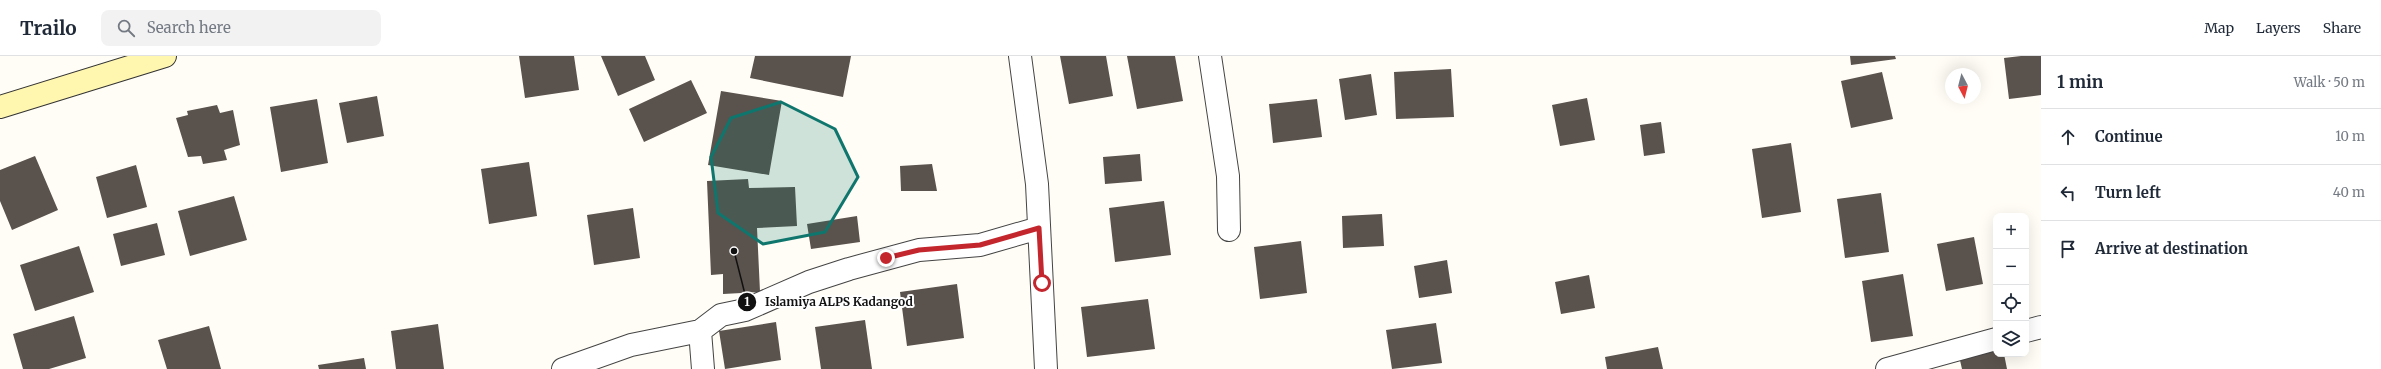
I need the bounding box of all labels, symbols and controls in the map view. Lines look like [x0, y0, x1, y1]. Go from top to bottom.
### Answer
search box [101, 10, 381, 46]
text: Trailo [20, 16, 77, 40]
icon: search [115, 17, 137, 39]
text: Search here [147, 18, 231, 37]
text: Map [2204, 19, 2234, 37]
text: Layers [2256, 19, 2301, 37]
text: Share [2323, 19, 2361, 37]
north arrow [1945, 68, 1981, 104]
text: 1 min [2057, 71, 2103, 93]
text: Walk · 50 m [2294, 74, 2365, 91]
icon: ahead [2057, 126, 2079, 148]
text: Continue [2095, 127, 2163, 146]
text: 10 m [2335, 128, 2365, 145]
icon: left [2057, 182, 2079, 204]
text: Turn left [2095, 183, 2161, 202]
text: 40 m [2333, 184, 2365, 201]
map controls [1993, 213, 2029, 357]
button: + [1993, 213, 2029, 249]
icon: arrive [2057, 238, 2079, 260]
text: Arrive at destination [2095, 239, 2248, 258]
route end [877, 249, 895, 267]
button: − [1993, 249, 2029, 285]
route start [1033, 274, 1051, 292]
button: locate [1993, 285, 2029, 321]
callout: Islamiya ALPS Kadangod [737, 290, 921, 314]
text: 1 [744, 294, 750, 309]
text: Islamiya ALPS Kadangod [765, 294, 913, 309]
button: layers [1993, 321, 2029, 357]

